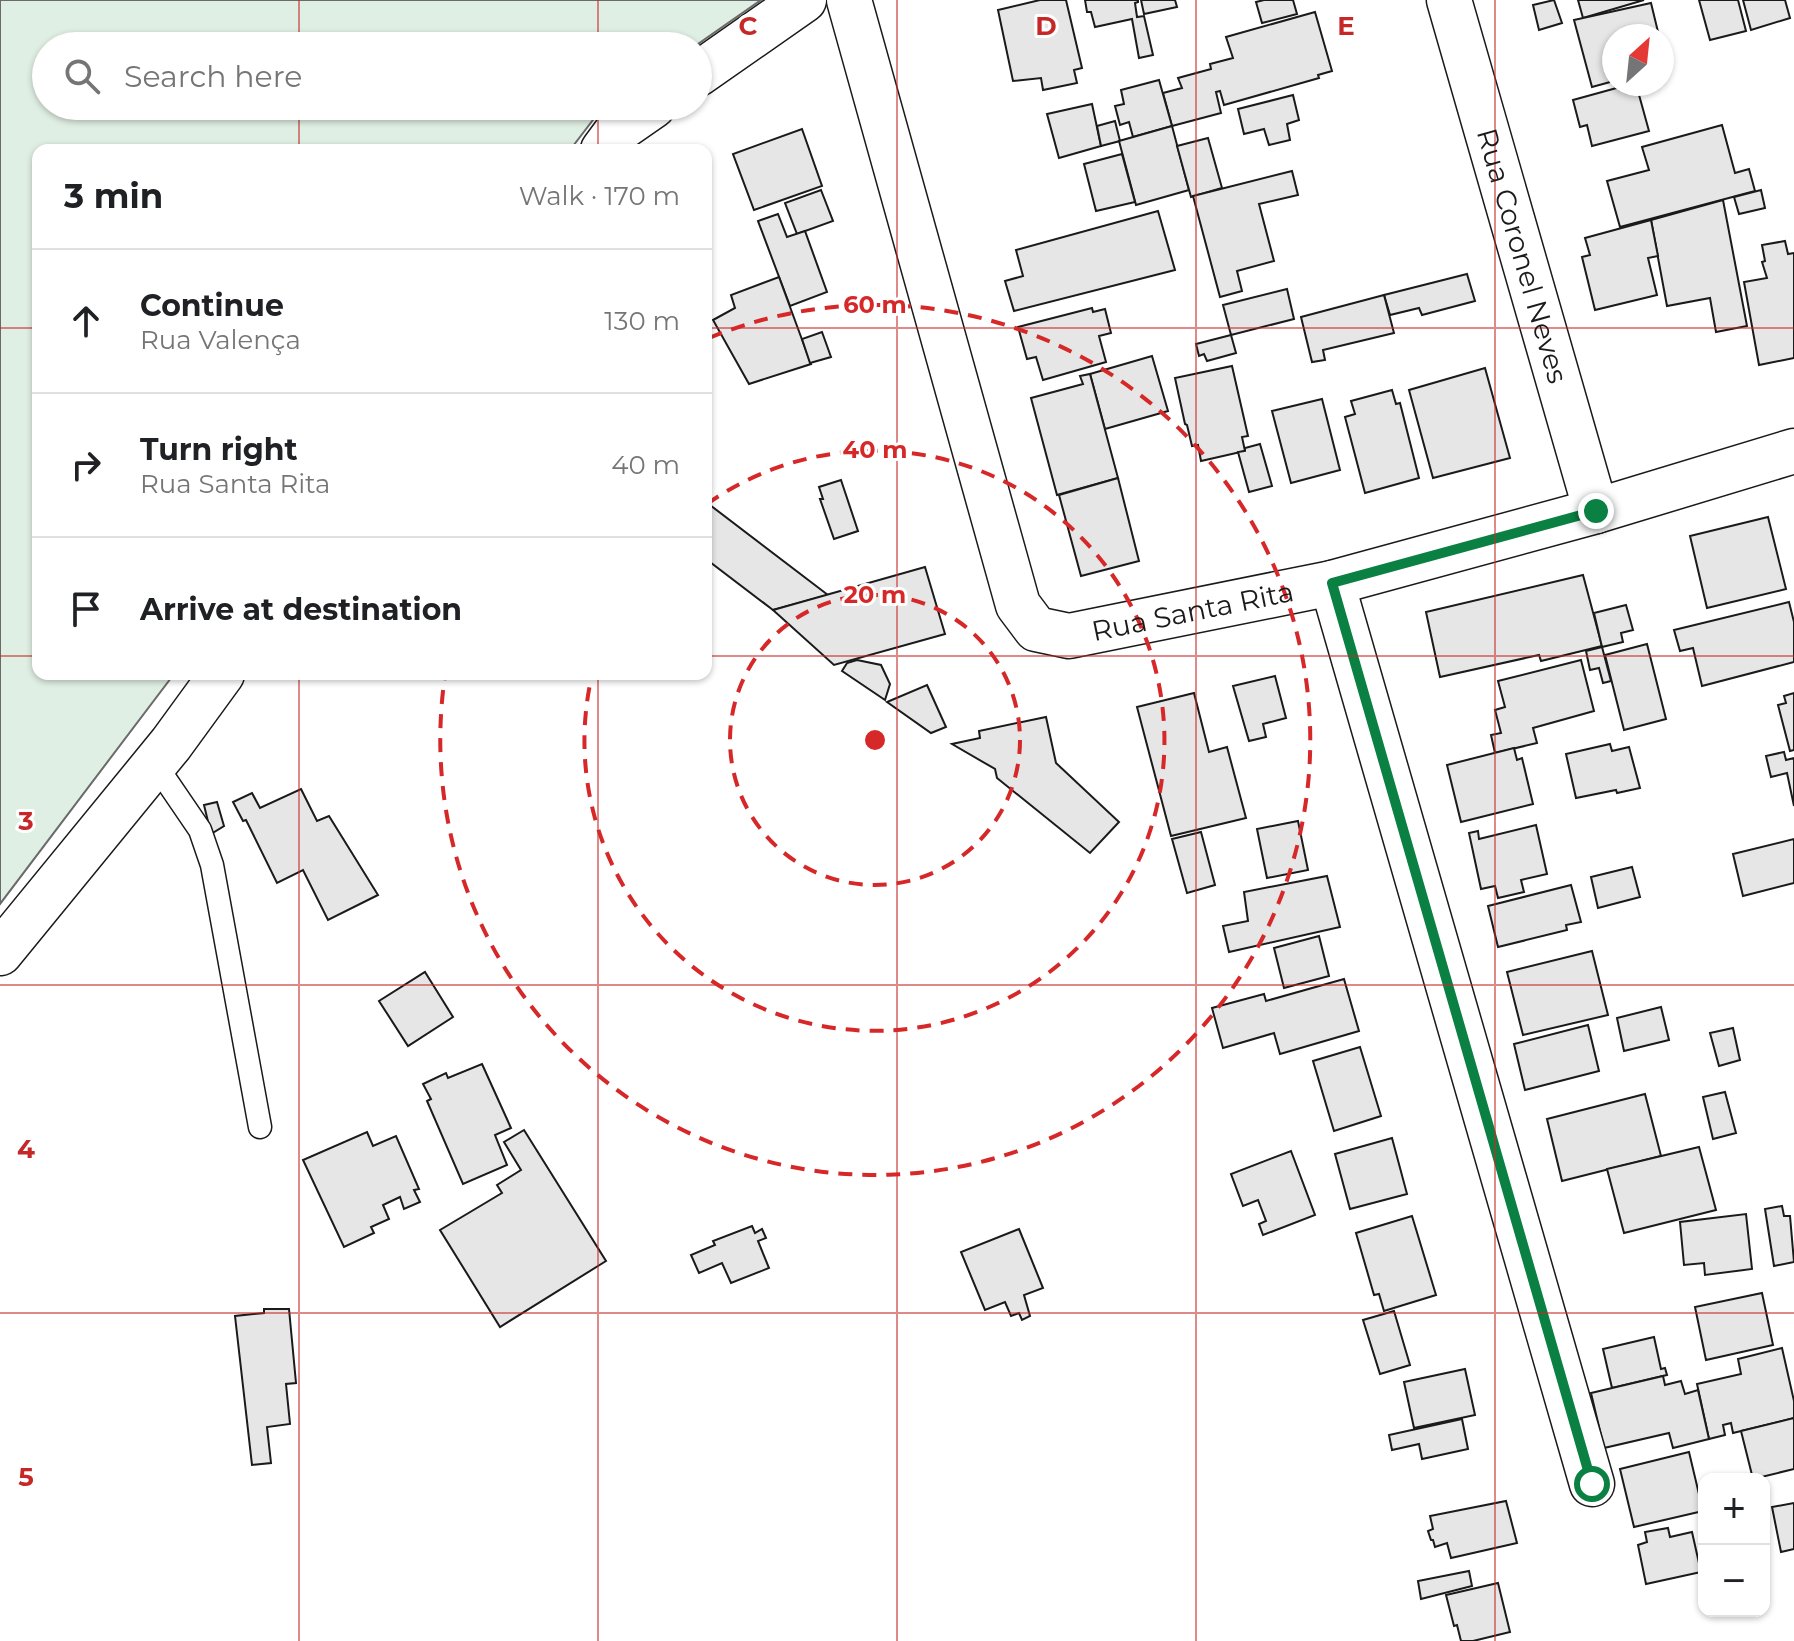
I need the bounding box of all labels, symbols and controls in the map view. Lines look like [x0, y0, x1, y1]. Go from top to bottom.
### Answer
text: C [739, 10, 758, 42]
text: D [1035, 10, 1057, 42]
text: E [1337, 10, 1355, 42]
north arrow [1602, 24, 1674, 96]
search box [32, 32, 712, 120]
icon: search [60, 54, 104, 98]
text: Search here [124, 58, 302, 95]
street label: Rua Coronel Neves [1470, 124, 1575, 387]
text: 3 min [64, 175, 163, 217]
text: Walk · 170 m [519, 180, 680, 212]
text: Continue [140, 287, 284, 324]
text: 60 m [843, 290, 907, 319]
icon: ahead [64, 299, 108, 343]
text: 130 m [604, 305, 680, 337]
text: Rua Valença [140, 324, 301, 356]
text: Turn right [140, 431, 297, 468]
text: 40 m [843, 435, 907, 464]
icon: right [64, 443, 108, 487]
text: 40 m [611, 449, 680, 481]
text: Rua Santa Rita [140, 468, 330, 500]
route end [1578, 493, 1614, 529]
street label: Rua Santa Rita [1089, 574, 1297, 648]
text: 20 m [844, 580, 906, 609]
icon: arrive [64, 587, 108, 631]
text: Arrive at destination [140, 591, 462, 628]
centre of rings [861, 726, 889, 754]
text: 3 [17, 805, 34, 837]
text: 4 [17, 1133, 35, 1165]
text: 5 [18, 1461, 34, 1493]
route start [1574, 1466, 1610, 1502]
map controls [1698, 1473, 1770, 1617]
button: + [1698, 1473, 1770, 1545]
button: − [1698, 1545, 1770, 1617]

